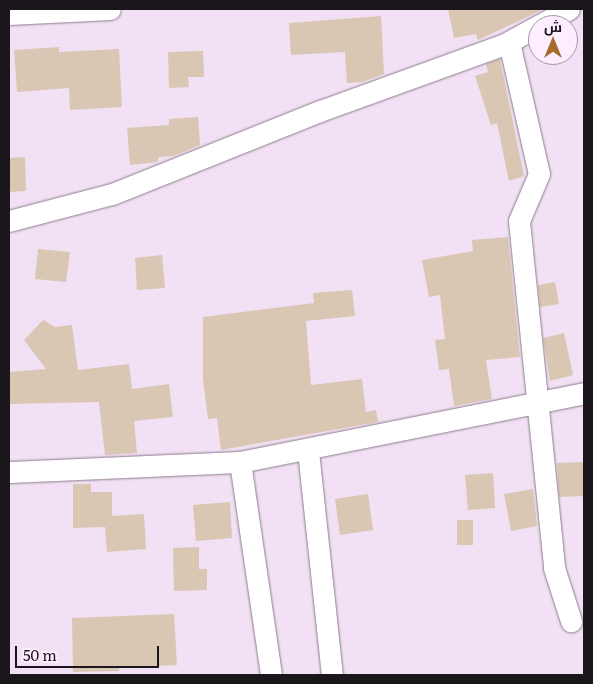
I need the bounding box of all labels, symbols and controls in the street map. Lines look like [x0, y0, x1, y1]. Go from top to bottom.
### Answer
north arrow [528, 15, 578, 65]
text: ش [544, 16, 562, 36]
scale bar [18, 636, 161, 668]
text: 50 m [23, 643, 57, 666]

